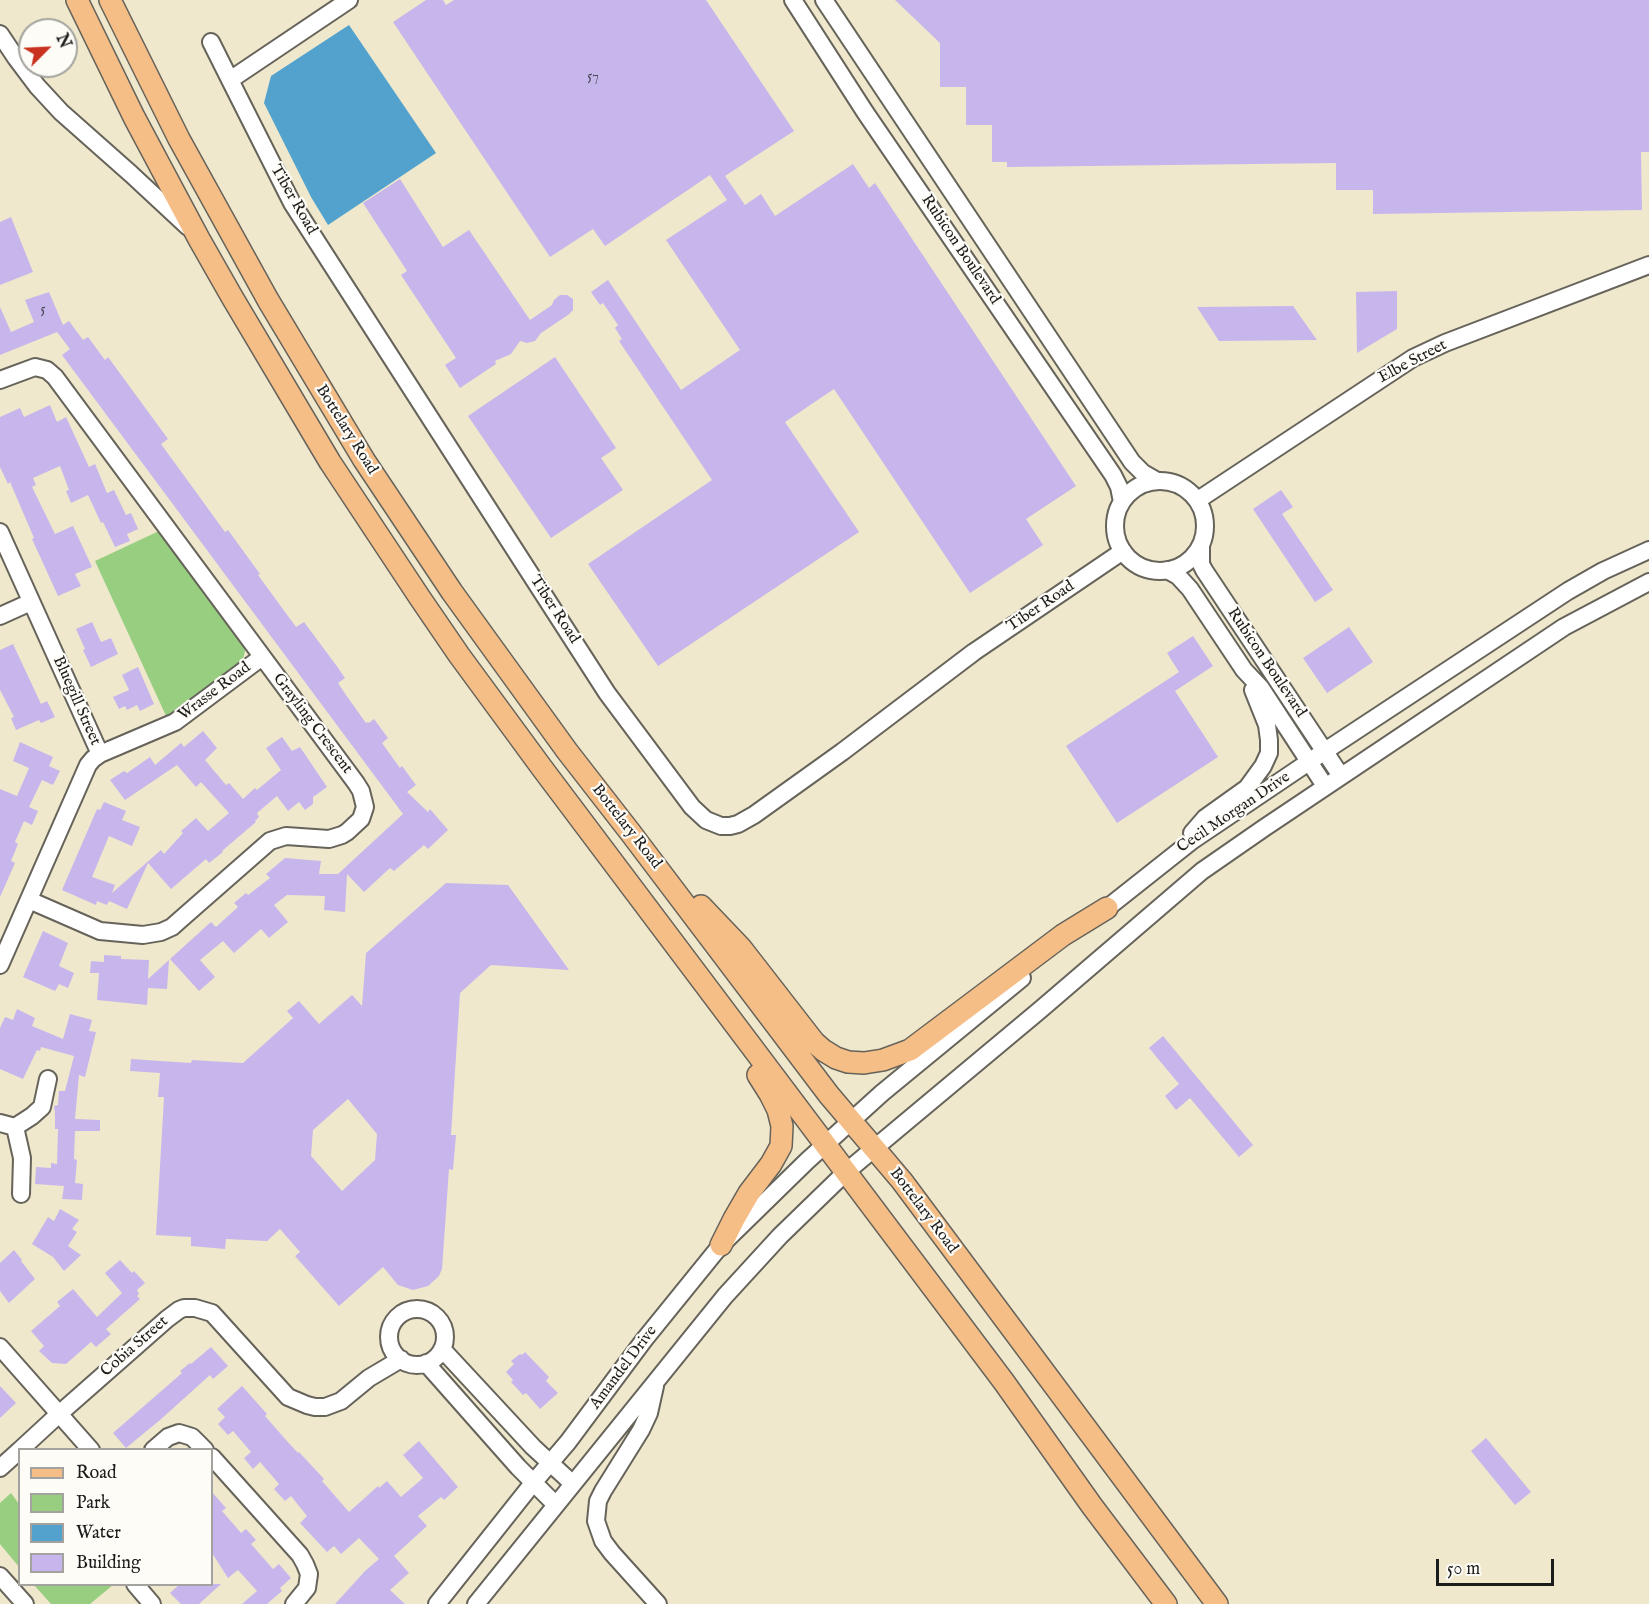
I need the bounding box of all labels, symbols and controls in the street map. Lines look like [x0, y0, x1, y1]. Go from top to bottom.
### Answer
north arrow [18, 18, 78, 78]
text: N [51, 31, 75, 52]
house number: 57 [587, 69, 599, 85]
street label: Tiber Road [265, 162, 321, 238]
street label: Rubicon Boulevard [916, 192, 1004, 308]
house number: 5 [40, 302, 46, 318]
street label: Elbe Street [1376, 336, 1450, 388]
street label: Bottelary Road [311, 382, 381, 478]
street label: Tiber Road [525, 572, 583, 648]
street label: Tiber Road [1004, 577, 1078, 637]
street label: Rubicon Boulevard [1222, 605, 1310, 721]
street label: Bluegill Street [48, 653, 104, 749]
street label: Wrasse Road [175, 659, 255, 725]
street label: Grayling Crescent [268, 670, 356, 778]
street label: Cecil Morgan Drive [1174, 768, 1294, 858]
street label: Bottelary Road [587, 781, 665, 873]
street label: Bottelary Road [885, 1164, 961, 1258]
street label: Cobia Street [97, 1313, 173, 1381]
street label: Amandel Drive [586, 1322, 662, 1414]
legend [18, 1448, 213, 1586]
text: Road [76, 1462, 117, 1485]
text: Park [76, 1492, 110, 1515]
text: Water [76, 1522, 121, 1545]
scale bar [1439, 1547, 1558, 1585]
text: Building [76, 1552, 141, 1575]
text: 50 m [1447, 1558, 1480, 1581]

